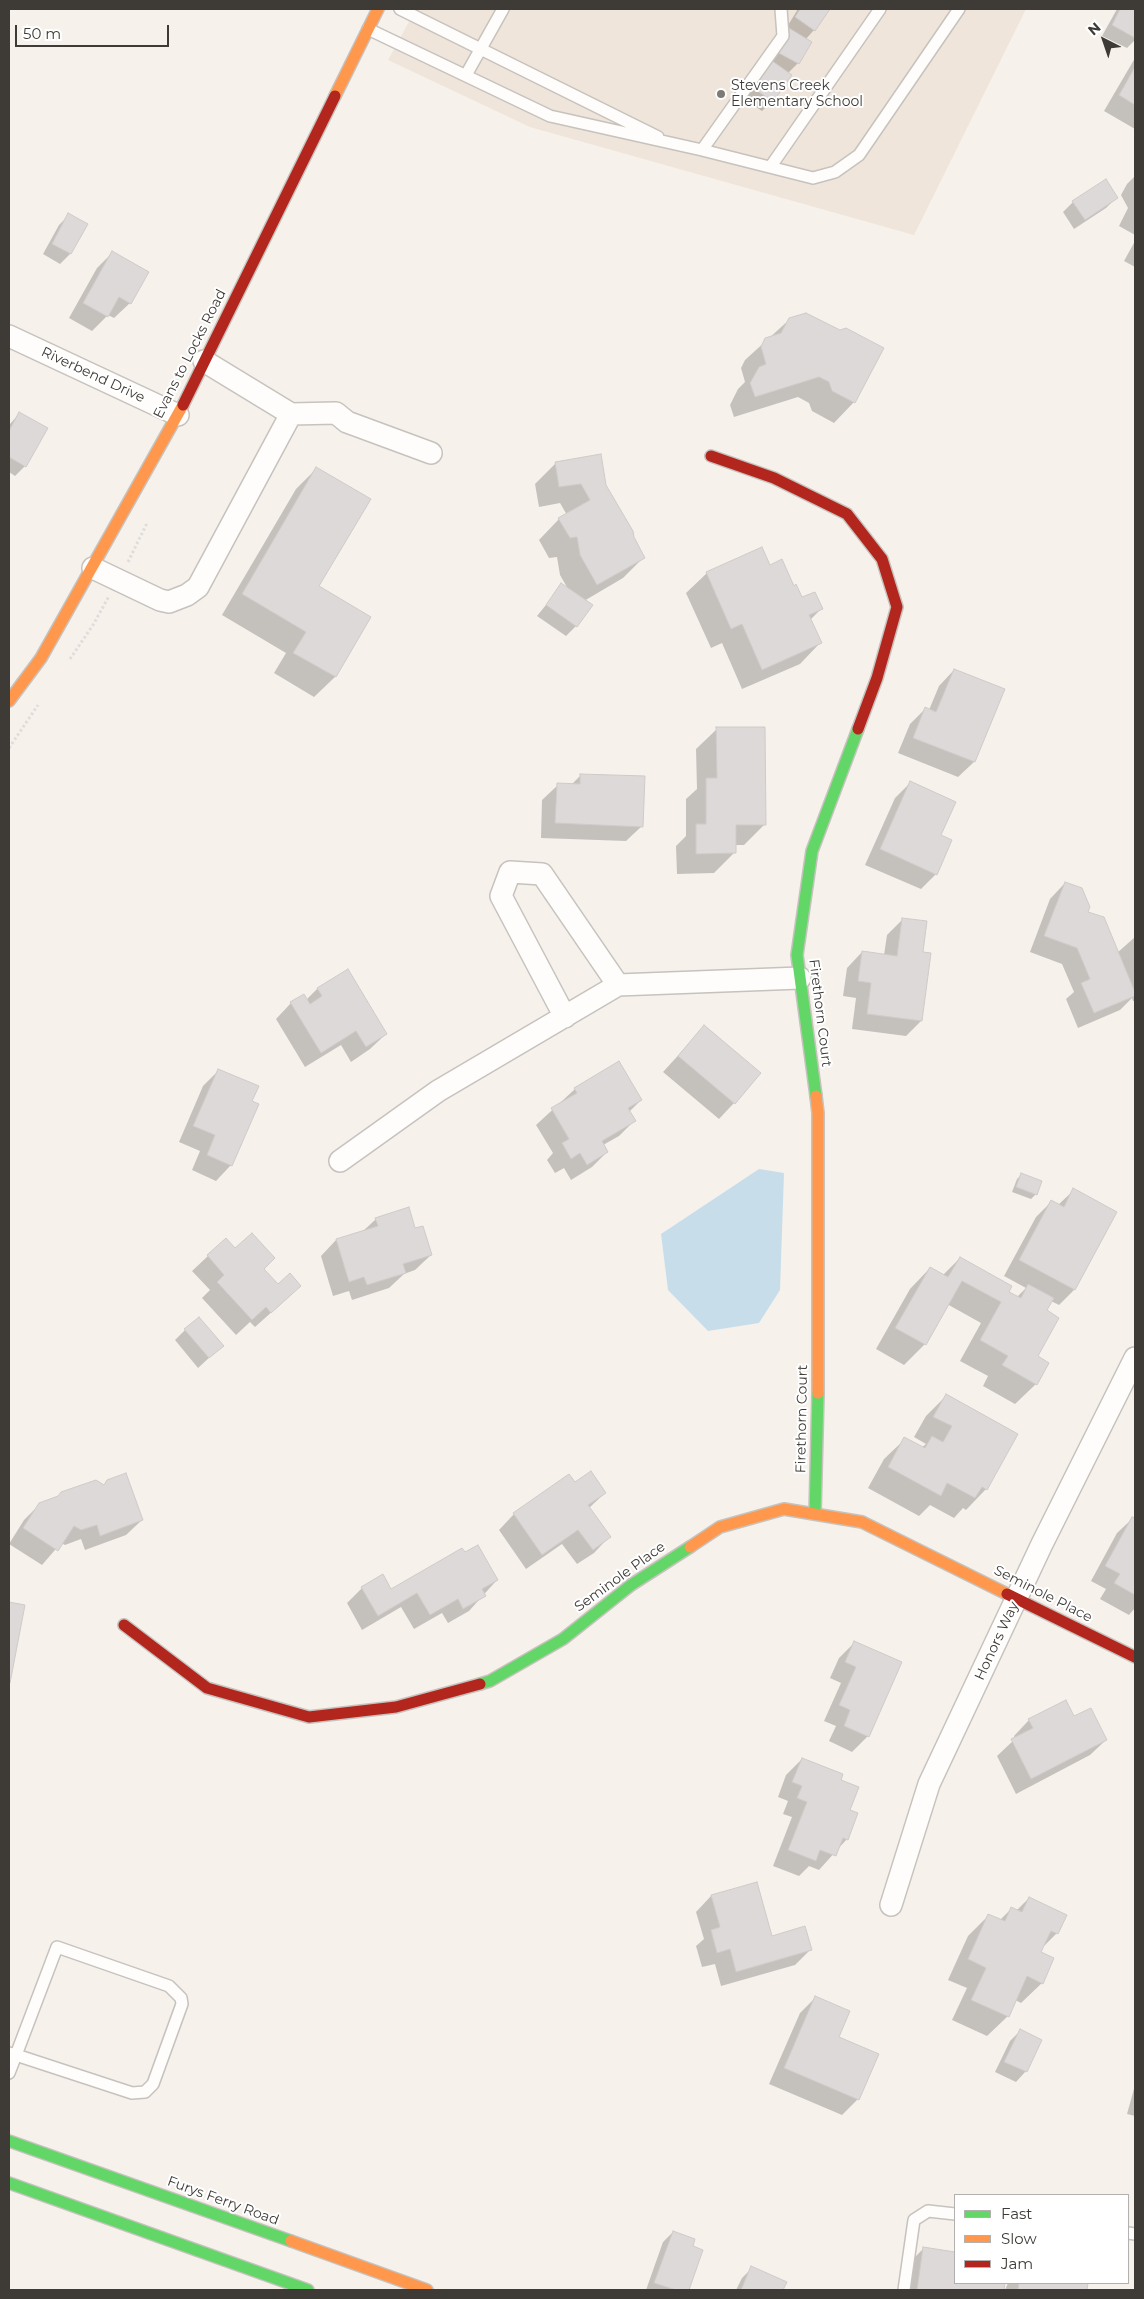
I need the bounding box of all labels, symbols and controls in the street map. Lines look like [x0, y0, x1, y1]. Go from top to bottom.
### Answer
scale bar [18, 15, 171, 47]
north arrow [1079, 15, 1129, 65]
text: N [1084, 18, 1104, 39]
text: 50 m [23, 24, 61, 43]
place label: Stevens Creek Elementary School [731, 78, 863, 110]
marker: Stevens Creek Elementary School [715, 88, 727, 100]
street label: Evans to Locks Road [150, 287, 230, 421]
street label: Riverbend Drive [38, 344, 148, 406]
street label: Firethorn Court [805, 958, 835, 1068]
street label: Firethorn Court [793, 1365, 811, 1473]
street label: Seminole Place [571, 1538, 669, 1616]
street label: Seminole Place [991, 1562, 1095, 1626]
street label: Honors Way [971, 1599, 1023, 1683]
street label: Furys Ferry Road [165, 2173, 281, 2229]
legend [954, 2194, 1129, 2284]
text: Fast [1001, 2204, 1032, 2223]
text: Slow [1001, 2229, 1037, 2248]
text: Jam [1001, 2254, 1033, 2273]

